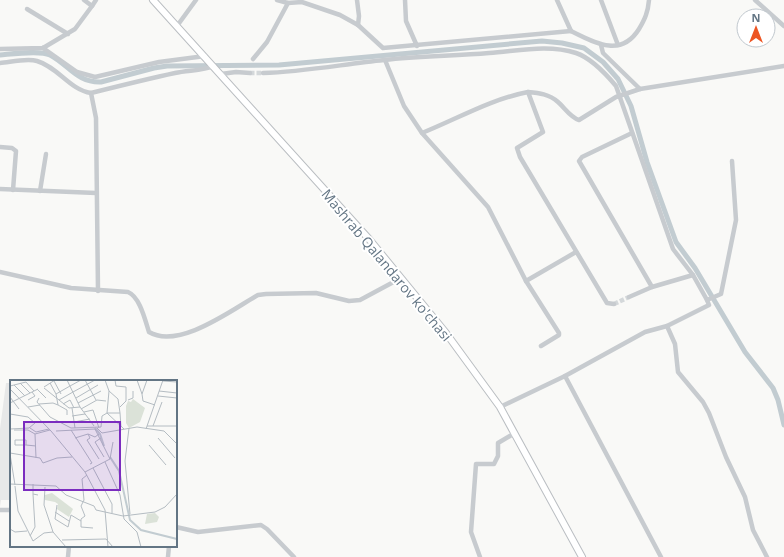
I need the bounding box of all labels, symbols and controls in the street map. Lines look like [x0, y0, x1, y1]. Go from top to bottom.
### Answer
north arrow [736, 8, 776, 48]
text: N [752, 10, 760, 25]
street label: Mashrab Qalandarov ko'chasi [318, 185, 456, 345]
inset map [10, 380, 177, 547]

